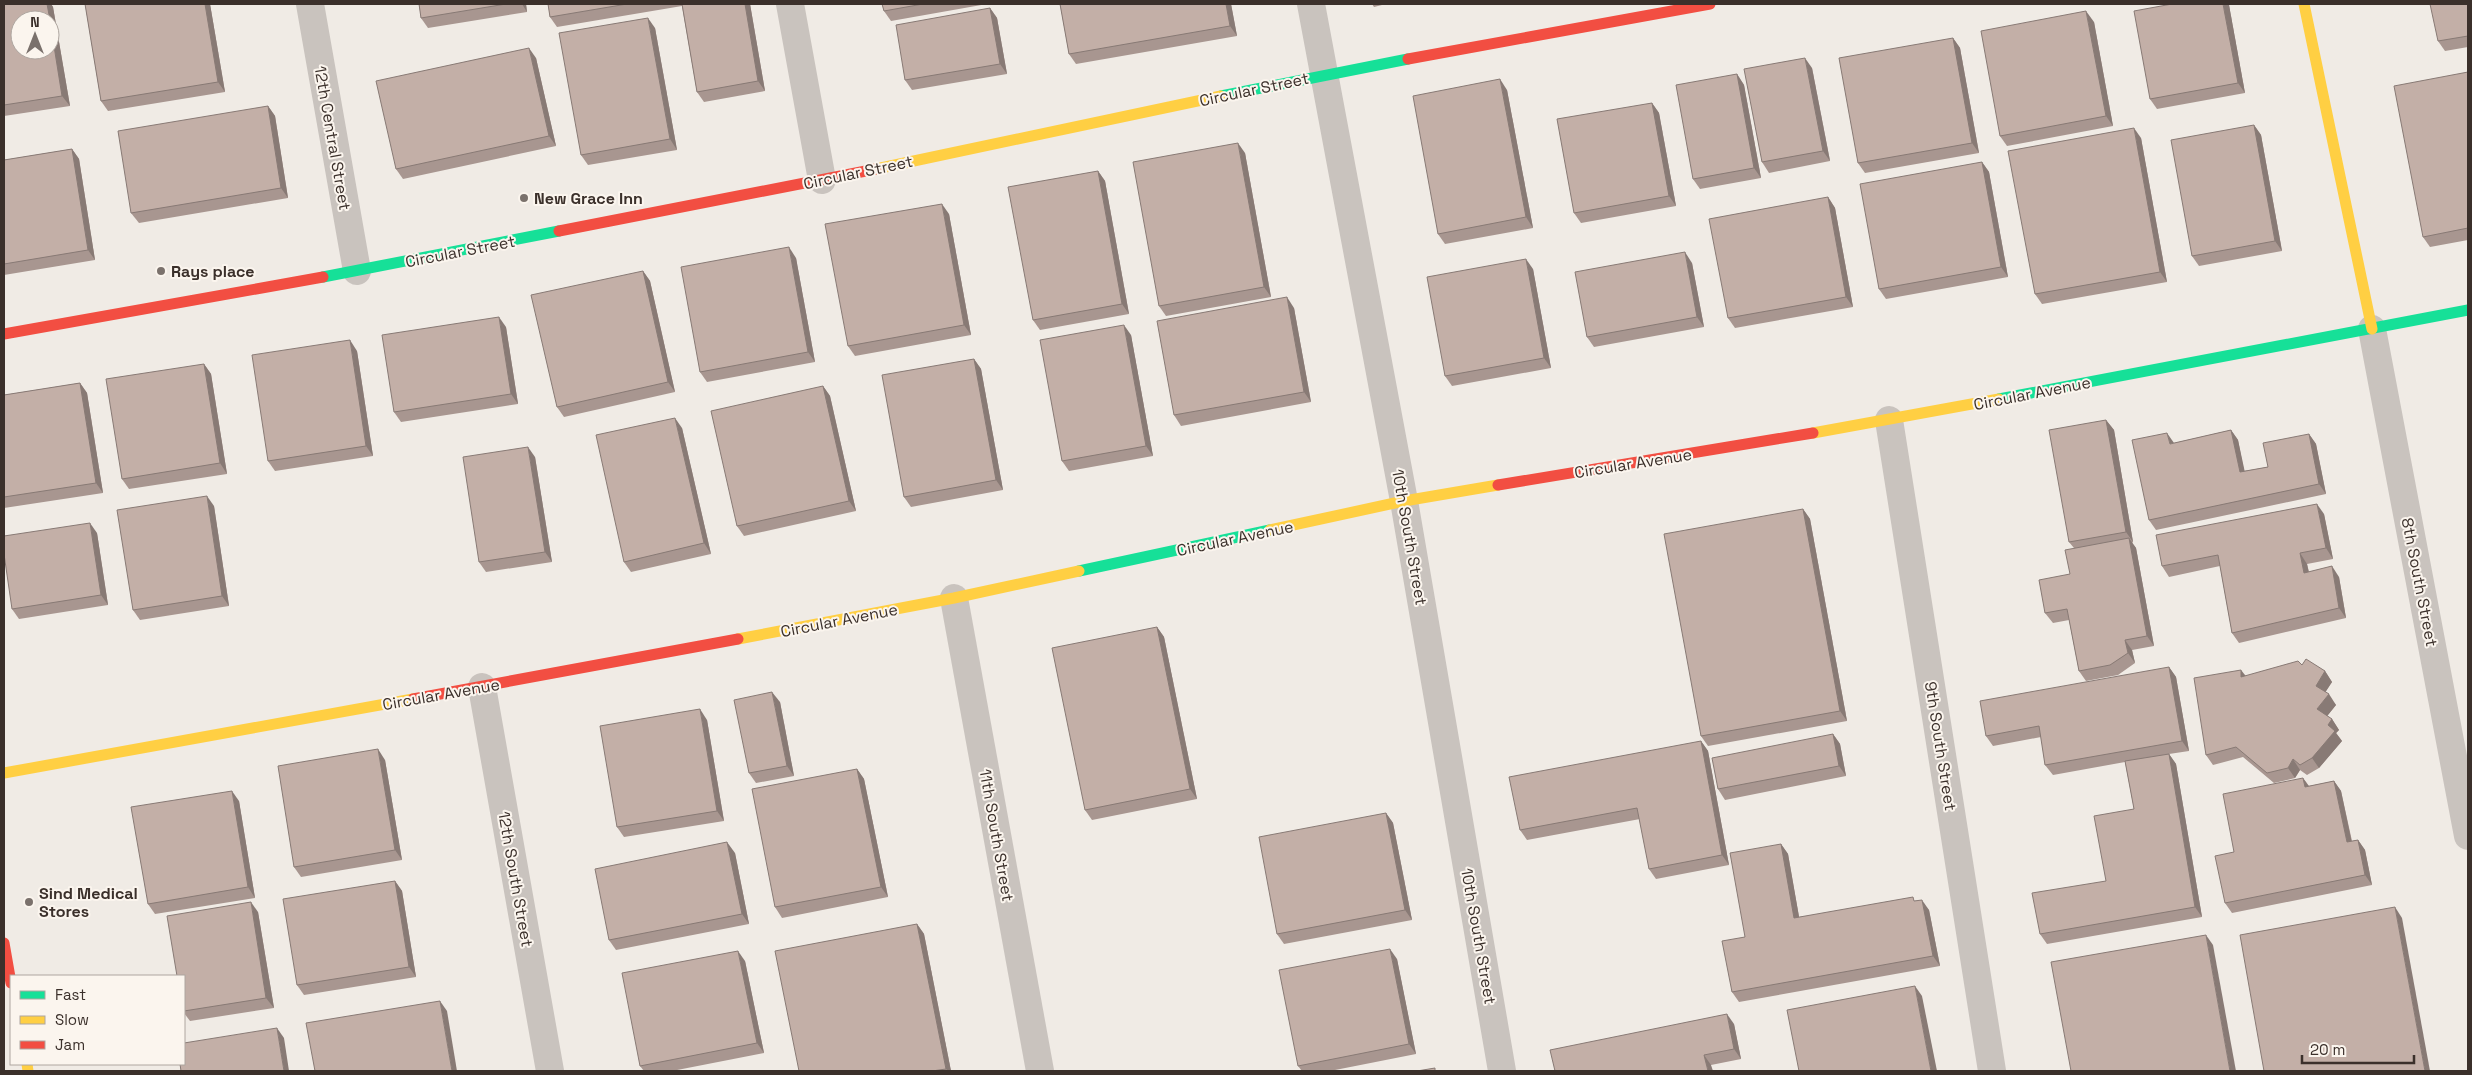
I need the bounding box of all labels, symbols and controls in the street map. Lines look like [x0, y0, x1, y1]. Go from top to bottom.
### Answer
north arrow [10, 10, 60, 60]
text: N [30, 13, 40, 31]
street label: 12th Central Street [309, 64, 356, 212]
street label: Circular Street [1197, 68, 1311, 111]
street label: Circular Street [801, 151, 915, 194]
place label: New Grace Inn [534, 188, 643, 209]
marker: New Grace Inn [518, 192, 530, 204]
street label: Circular Street [403, 231, 517, 272]
place label: Rays place [171, 261, 255, 282]
marker: Rays place [155, 265, 167, 277]
street label: Circular Avenue [1972, 372, 2092, 415]
street label: Circular Avenue [1573, 444, 1693, 483]
street label: 10th South Street [1387, 467, 1432, 607]
street label: Circular Avenue [1175, 516, 1295, 561]
street label: 8th South Street [2397, 516, 2442, 648]
street label: Circular Avenue [779, 599, 899, 642]
street label: Circular Avenue [381, 674, 501, 715]
street label: 9th South Street [1920, 680, 1961, 812]
street label: 11th South Street [975, 767, 1019, 903]
street label: 12th South Street [493, 810, 538, 949]
street label: 10th South Street [1456, 866, 1501, 1006]
place label: Sind Medical Stores [39, 883, 138, 922]
marker: Sind Medical Stores [23, 896, 35, 908]
legend [10, 975, 185, 1065]
text: Fast [55, 985, 86, 1004]
text: Slow [55, 1010, 89, 1029]
scale bar [2302, 1032, 2414, 1064]
text: Jam [55, 1035, 85, 1054]
text: 20 m [2310, 1040, 2345, 1059]

